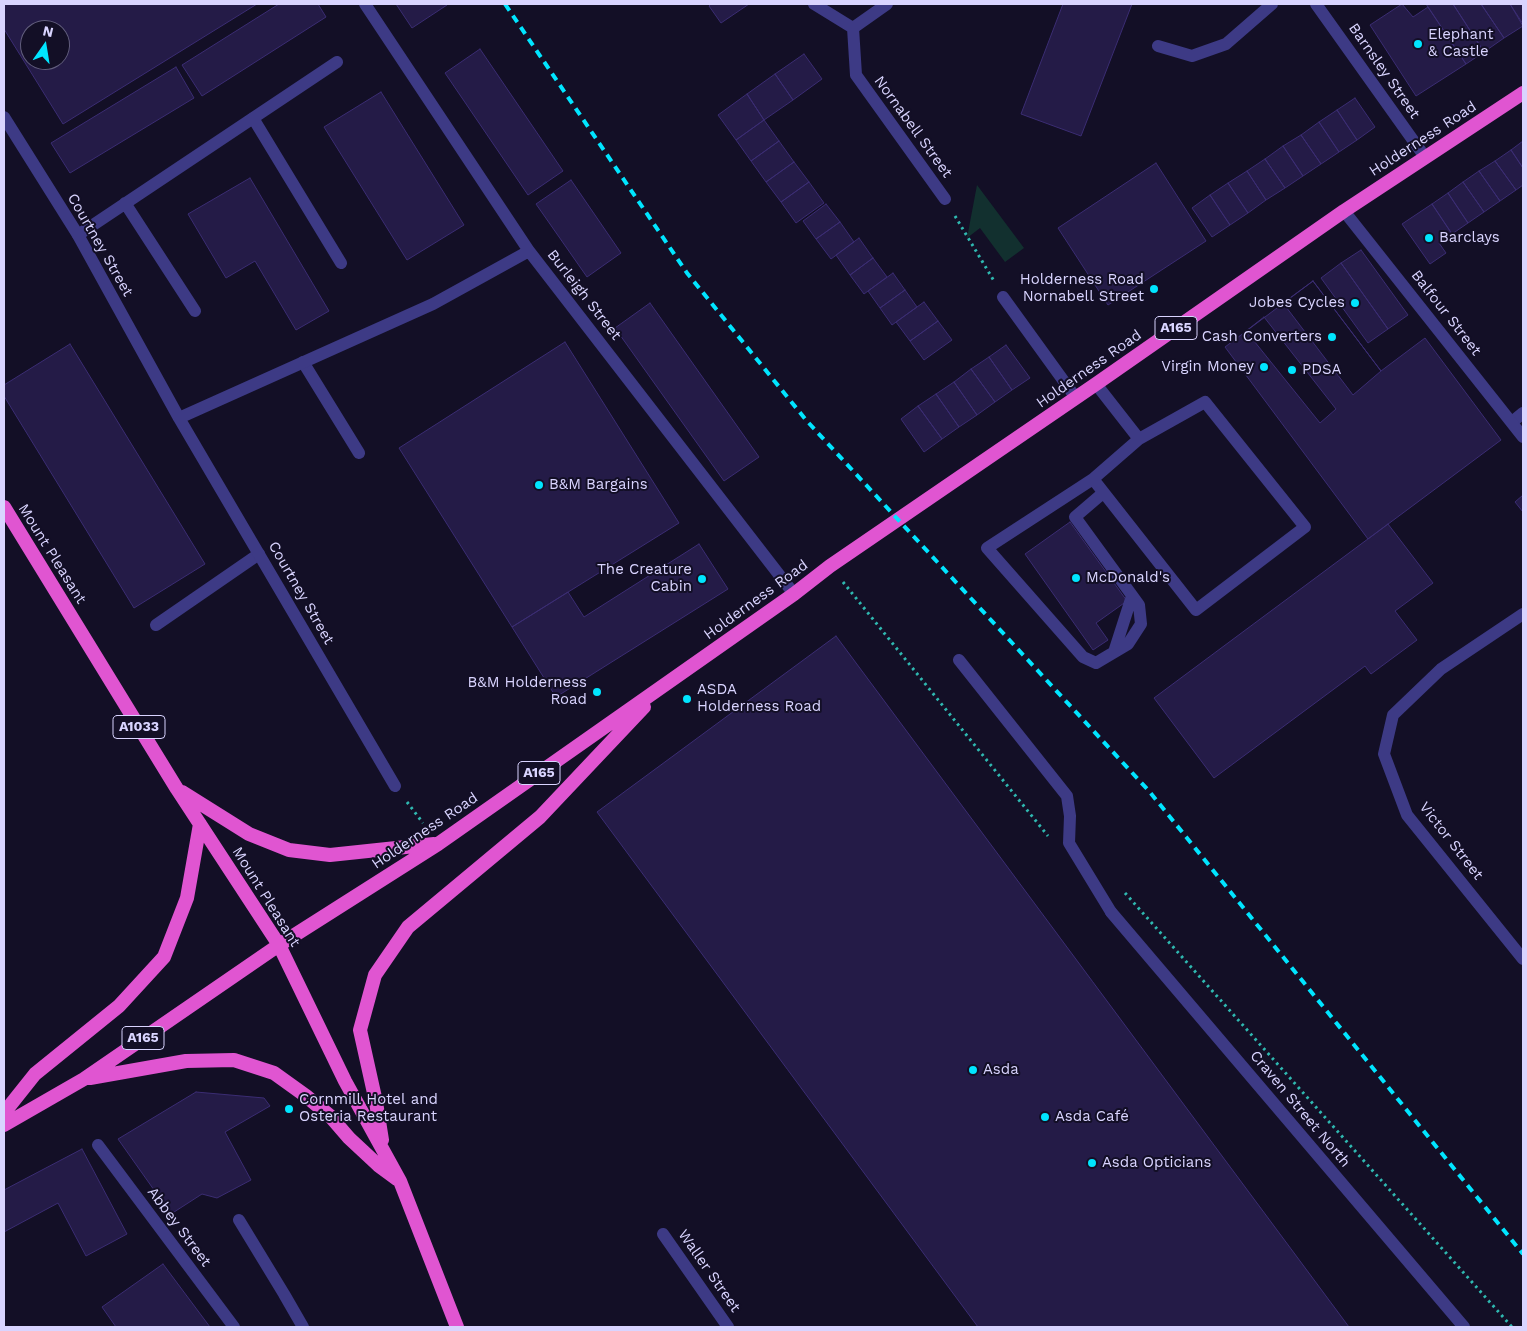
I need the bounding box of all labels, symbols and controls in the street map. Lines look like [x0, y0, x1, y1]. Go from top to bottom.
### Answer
north arrow [20, 20, 70, 70]
street label: Barnsley Street [1344, 20, 1424, 122]
text: N [41, 22, 55, 40]
place label: Elephant & Castle [1428, 26, 1493, 61]
marker: Elephant & Castle [1412, 38, 1424, 50]
street label: Nornabell Street [870, 73, 956, 181]
street label: Holderness Road [1366, 98, 1480, 180]
street label: Courtney Street [63, 190, 137, 300]
place label: Barclays [1439, 229, 1500, 247]
marker: Barclays [1423, 232, 1435, 244]
street label: Burleigh Street [543, 246, 625, 344]
street label: Balfour Street [1407, 267, 1485, 359]
place label: Holderness Road Nornabell Street [1020, 271, 1144, 306]
marker: Holderness Road Nornabell Street [1148, 283, 1160, 295]
place label: Jobes Cycles [1249, 294, 1345, 312]
marker: Jobes Cycles [1349, 297, 1361, 309]
road number: A165 [1155, 316, 1197, 339]
street label: Holderness Road [1033, 326, 1145, 412]
place label: Cash Converters [1202, 328, 1322, 346]
marker: Cash Converters [1326, 331, 1338, 343]
place label: Virgin Money [1161, 358, 1254, 376]
marker: Virgin Money [1258, 361, 1270, 373]
place label: PDSA [1302, 361, 1341, 379]
marker: PDSA [1286, 364, 1298, 376]
place label: B&M Bargains [549, 476, 648, 494]
marker: B&M Bargains [533, 479, 545, 491]
street label: Mount Pleasant [14, 501, 90, 607]
street label: Courtney Street [264, 538, 338, 648]
street label: Holderness Road [700, 556, 812, 644]
place label: The Creature Cabin [597, 561, 692, 596]
place label: McDonald's [1086, 569, 1170, 587]
marker: McDonald's [1070, 572, 1082, 584]
marker: The Creature Cabin [696, 573, 708, 585]
place label: B&M Holderness Road [468, 674, 587, 709]
place label: ASDA Holderness Road [697, 681, 821, 716]
marker: B&M Holderness Road [591, 686, 603, 698]
marker: ASDA Holderness Road [681, 693, 693, 705]
road number: A1033 [113, 716, 165, 739]
road number: A165 [518, 761, 560, 784]
street label: Holderness Road [369, 789, 481, 873]
street label: Victor Street [1415, 799, 1487, 883]
street label: Mount Pleasant [228, 844, 304, 950]
road number: A165 [122, 1026, 164, 1050]
street label: Craven Street North [1246, 1047, 1354, 1171]
place label: Asda [983, 1061, 1019, 1079]
marker: Asda [967, 1064, 979, 1076]
place label: Cornmill Hotel and Osteria Restaurant [299, 1091, 438, 1126]
marker: Cornmill Hotel and Osteria Restaurant [283, 1103, 295, 1115]
place label: Asda Café [1055, 1108, 1129, 1126]
marker: Asda Café [1039, 1111, 1051, 1123]
place label: Asda Opticians [1102, 1154, 1211, 1172]
marker: Asda Opticians [1086, 1157, 1098, 1169]
street label: Abbey Street [143, 1184, 215, 1270]
street label: Waller Street [674, 1226, 744, 1316]

